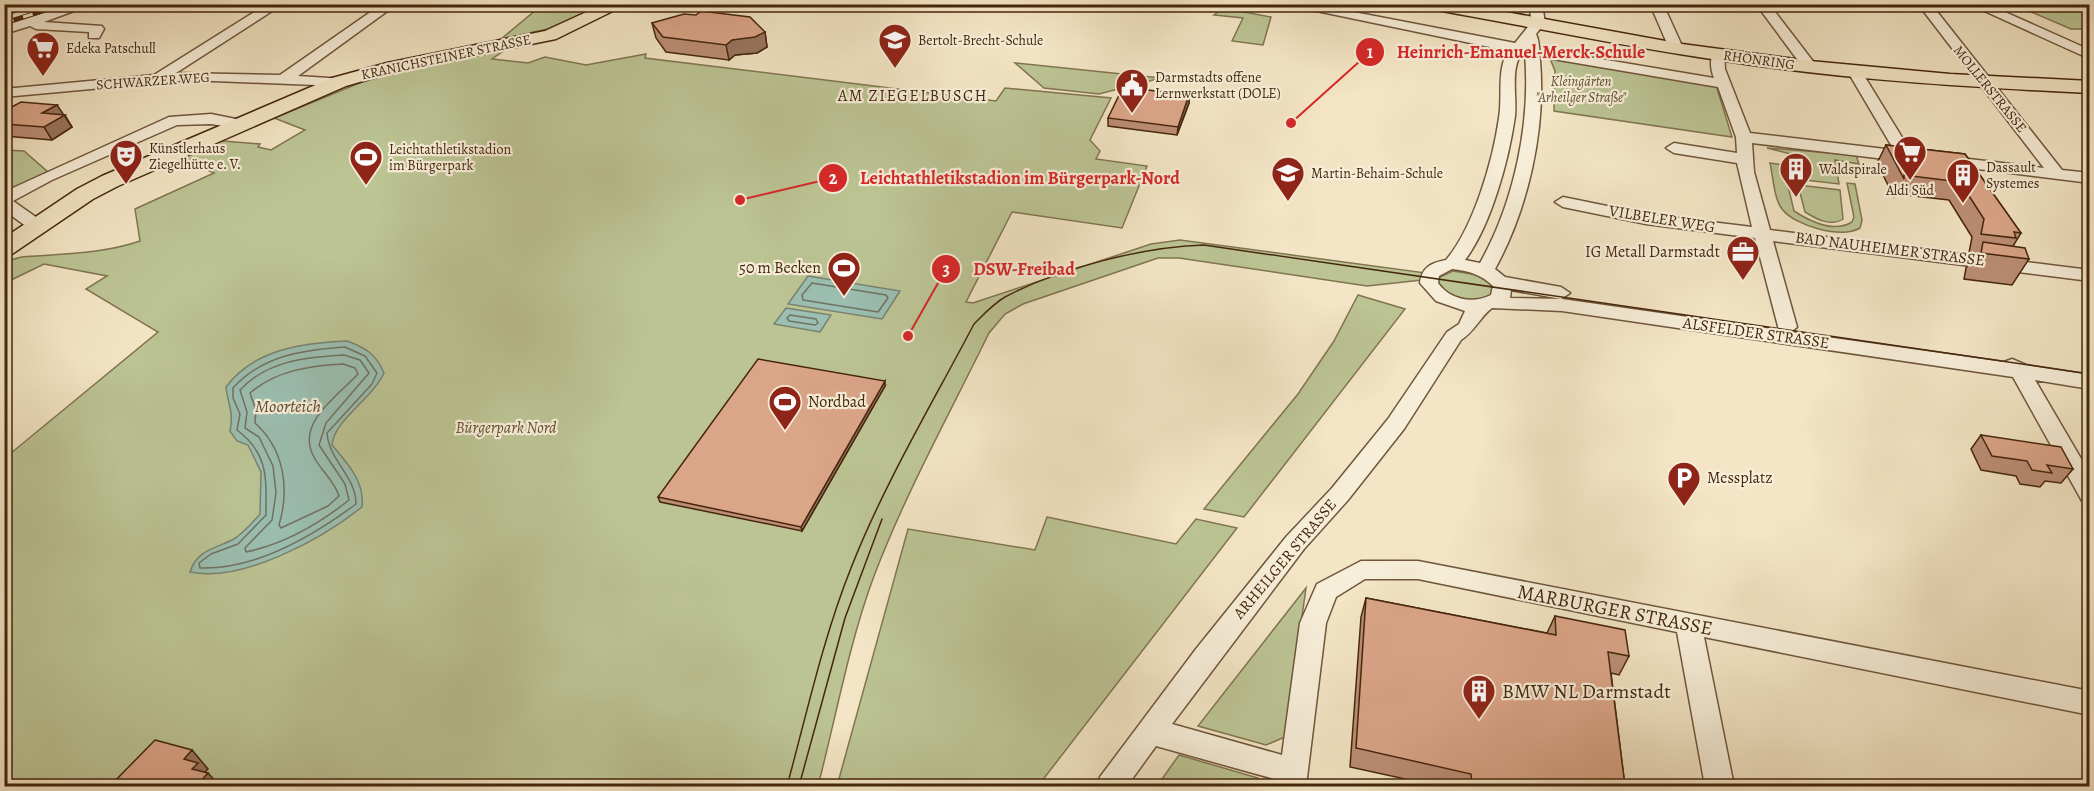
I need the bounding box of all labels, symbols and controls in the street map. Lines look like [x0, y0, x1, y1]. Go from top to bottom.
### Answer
school or university icon: Bertolt-Brecht-Schule [877, 22, 913, 69]
supermarket icon: Edeka Patschull [25, 30, 61, 77]
street label: KRANICHSTEINER STRASSE [359, 30, 533, 84]
place label: Bertolt-Brecht-Schule [918, 31, 1043, 50]
callout: Heinrich-Emanuel-Merck-Schule [1355, 34, 1657, 70]
place label: Edeka Patschull [66, 39, 156, 58]
text: 1 [1367, 40, 1374, 64]
text: Heinrich-Emanuel-Merck-Schule [1397, 40, 1645, 64]
street label: MOLLERSTRASSE [1949, 42, 2031, 136]
street label: RHÖNRING [1722, 46, 1796, 74]
public building icon: Darmstadts offene Lernwerkstatt (DOLE) [1114, 67, 1150, 114]
street label: SCHWARZER WEG [96, 68, 210, 94]
place label: Darmstadts offene Lernwerkstatt (DOLE) [1155, 68, 1281, 103]
park label: Kleingärten "Arheilger Straße" [1535, 72, 1627, 107]
district label: AM ZIEGELBUSCH [837, 85, 988, 107]
supermarket icon: Aldi Süd [1892, 134, 1928, 181]
theatre icon: Künstlerhaus Ziegelhütte e. V. [108, 138, 144, 185]
place label: Künstlerhaus Ziegelhütte e. V. [149, 139, 241, 174]
sports icon: Leichtathletikstadion im Bürgerpark [348, 139, 384, 186]
place label: Leichtathletikstadion im Bürgerpark [389, 140, 511, 175]
building icon: Waldspirale [1778, 151, 1814, 198]
school or university icon: Martin-Behaim-Schule [1270, 155, 1306, 202]
building icon: Dassault Systemes [1945, 157, 1981, 204]
place label: Dassault Systemes [1986, 158, 2039, 193]
callout: Leichtathletikstadion im Bürgerpark-Nord [818, 160, 1192, 196]
place label: Waldspirale [1818, 160, 1887, 179]
place label: Martin-Behaim-Schule [1311, 164, 1443, 183]
text: 2 [829, 166, 838, 190]
text: Leichtathletikstadion im Bürgerpark-Nord [860, 166, 1180, 190]
place label: Aldi Süd [1885, 181, 1935, 200]
street label: VILBELER WEG [1606, 200, 1717, 238]
street label: BAD NAUHEIMER STRASSE [1794, 226, 1986, 272]
office icon: IG Metall Darmstadt [1725, 234, 1761, 281]
place label: IG Metall Darmstadt [1585, 241, 1720, 263]
sports icon: 50 m Becken [826, 250, 862, 297]
callout: DSW-Freibad [931, 251, 1087, 287]
place label: 50 m Becken [739, 257, 821, 279]
text: 3 [942, 257, 950, 281]
text: DSW-Freibad [973, 257, 1075, 281]
street label: ALSFELDER STRASSE [1680, 312, 1831, 354]
sports icon: Nordbad [767, 384, 803, 431]
place label: Nordbad [808, 391, 866, 413]
water label: Moorteich [255, 394, 321, 418]
park label: Bürgerpark Nord [455, 417, 557, 439]
parking icon: Messplatz [1666, 460, 1702, 507]
place label: Messplatz [1707, 467, 1773, 489]
street label: ARHEILGER STRASSE [1228, 494, 1342, 624]
street label: MARBURGER STRASSE [1515, 578, 1715, 642]
building icon: BMW NL Darmstadt [1461, 673, 1497, 720]
place label: BMW NL Darmstadt [1502, 678, 1671, 705]

